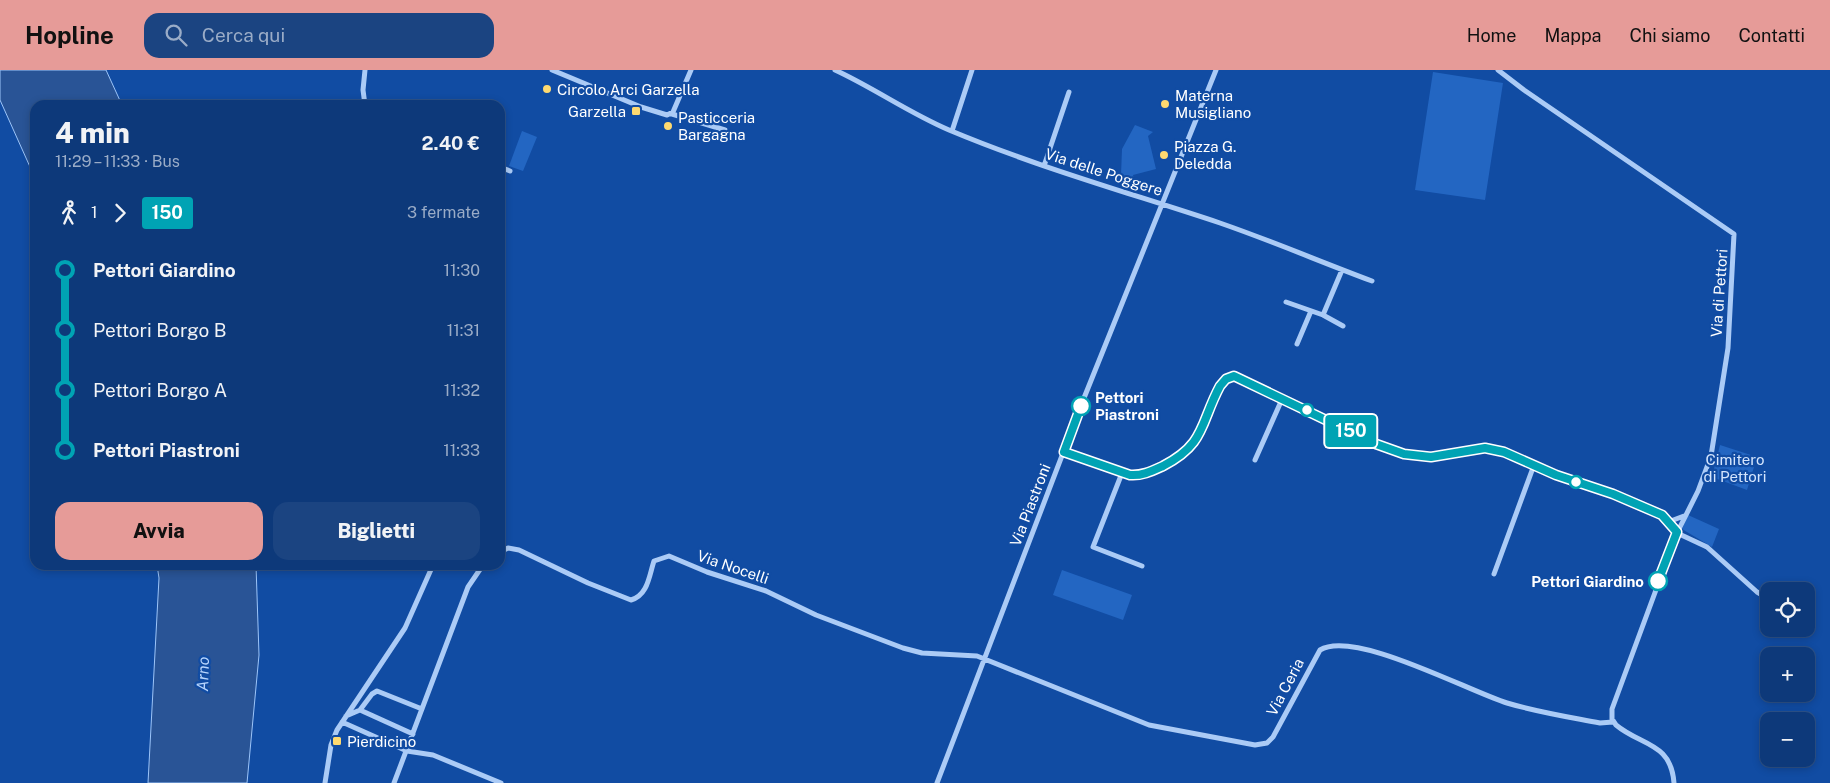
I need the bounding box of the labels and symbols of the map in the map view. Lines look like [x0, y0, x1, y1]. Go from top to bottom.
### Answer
place label: Circolo Arci Garzella [557, 81, 699, 98]
marker: Circolo Arci Garzella [541, 83, 553, 95]
place label: Materna Musigliano [1175, 87, 1251, 121]
marker: Materna Musigliano [1159, 98, 1171, 110]
place label: Garzella [568, 103, 626, 120]
marker: Garzella [630, 105, 642, 117]
place label: Pasticceria Bargagna [678, 109, 755, 143]
marker: Pasticceria Bargagna [662, 120, 674, 132]
place label: Piazza G. Deledda [1174, 138, 1236, 172]
street label: Via delle Poggere [1043, 145, 1165, 199]
marker: Piazza G. Deledda [1158, 149, 1170, 161]
street label: Via di Pettori [1707, 248, 1731, 338]
place label: Pettori Piastroni [1095, 389, 1159, 423]
marker: Pettori Piastroni [1071, 396, 1091, 416]
unlabelled marker [1300, 403, 1314, 417]
line badge: 150 [1322, 415, 1380, 447]
park label: Cimitero di Pettori [1704, 451, 1766, 485]
street label: Via Piastroni [1006, 461, 1054, 549]
unlabelled marker [1569, 475, 1583, 489]
street label: Via Nocelli [695, 547, 771, 587]
marker: Pettori Giardino [1648, 571, 1668, 591]
place label: Pettori Giardino [1531, 573, 1644, 590]
street label: Via Ceria [1263, 655, 1307, 719]
water label: Arno [193, 656, 213, 692]
place label: Pierdicino [347, 733, 416, 750]
marker: Pierdicino [331, 735, 343, 747]

